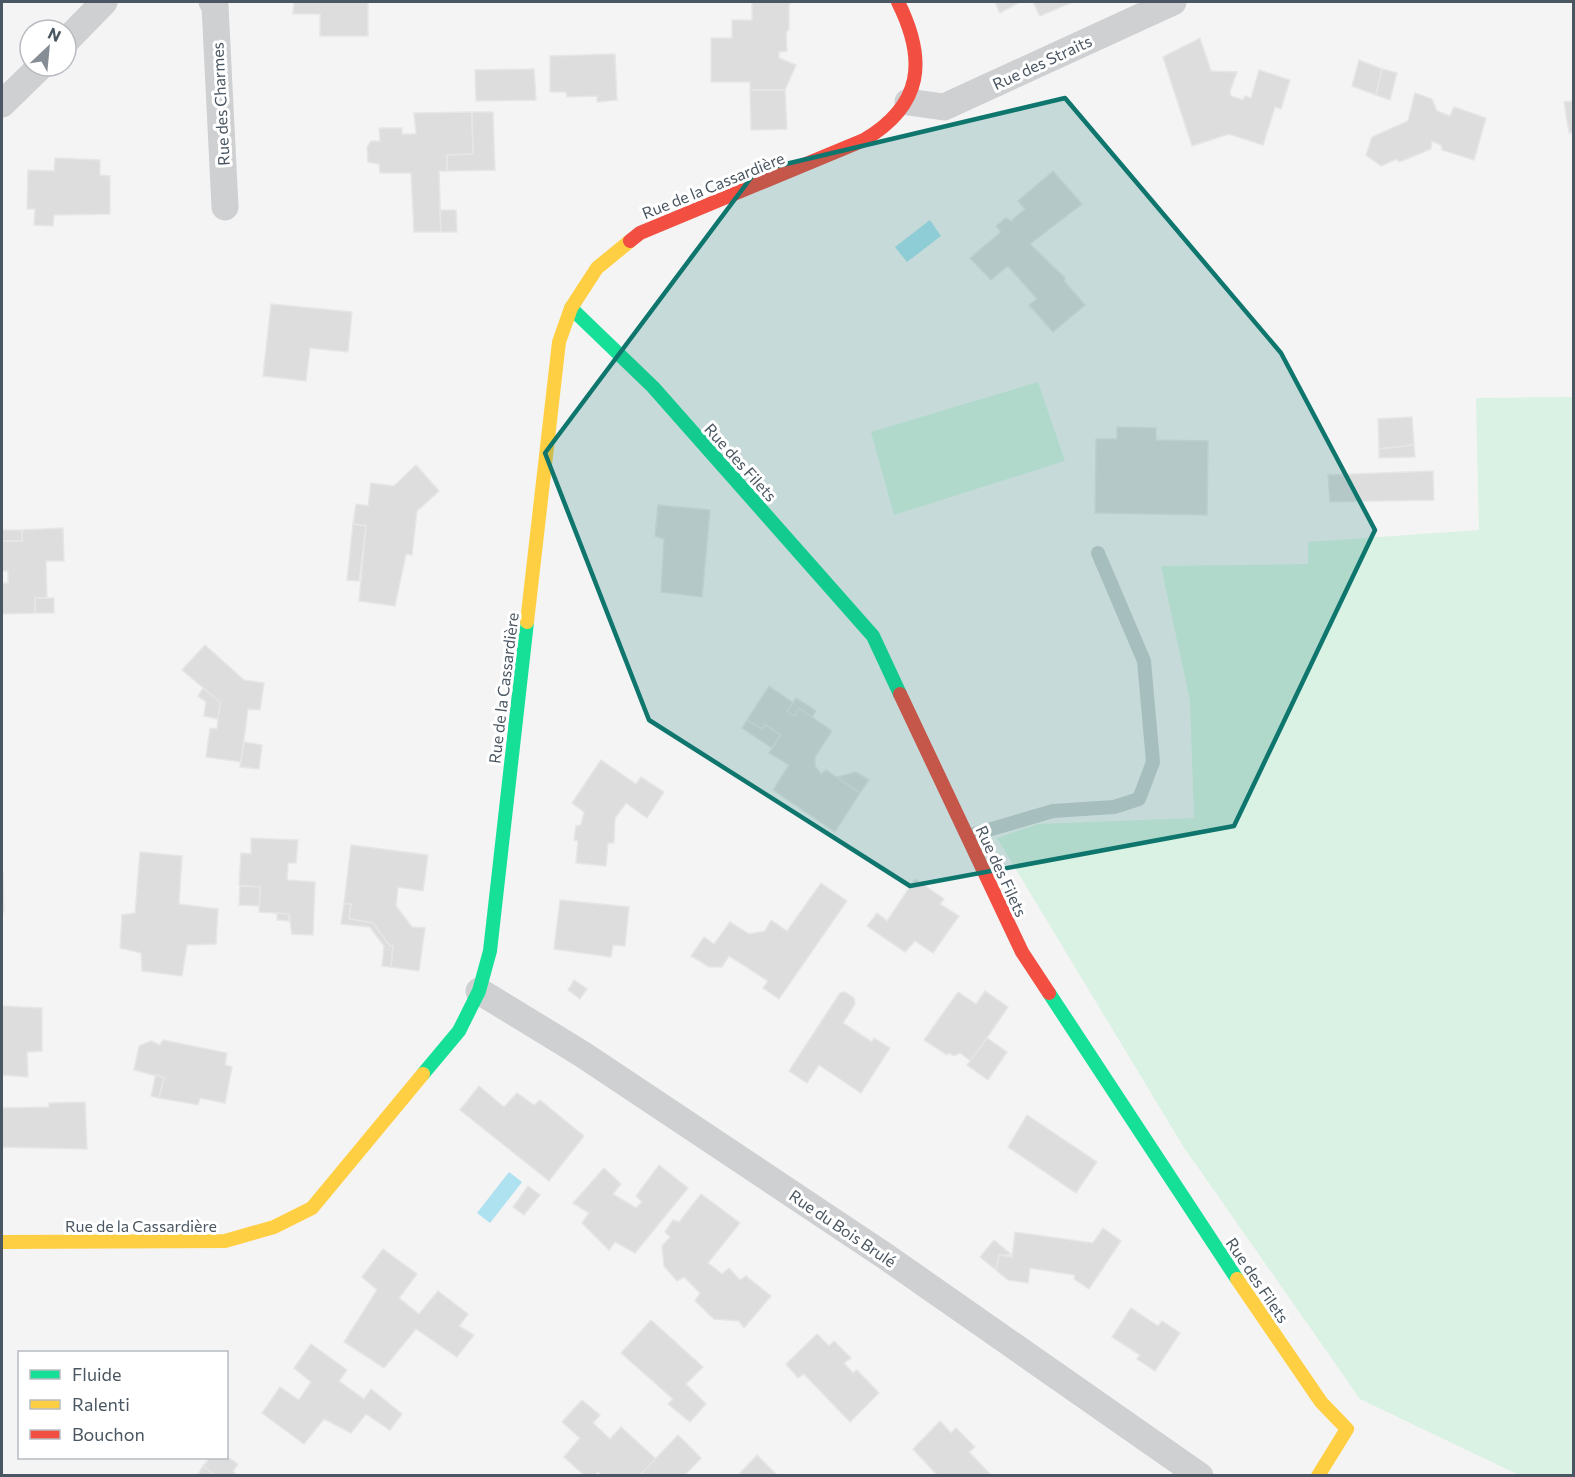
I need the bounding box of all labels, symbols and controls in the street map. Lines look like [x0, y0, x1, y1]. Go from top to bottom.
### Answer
north arrow [18, 18, 78, 78]
text: N [45, 23, 64, 45]
street label: Rue des Straits [989, 31, 1095, 93]
street label: Rue des Charmes [207, 42, 233, 166]
street label: Rue de la Cassardière [639, 148, 787, 222]
street label: Rue des Filets [701, 419, 781, 505]
street label: Rue de la Cassardière [484, 611, 522, 765]
street label: Rue des Filets [973, 822, 1031, 920]
street label: Rue du Bois Brulé [786, 1185, 900, 1271]
street label: Rue de la Cassardière [65, 1216, 217, 1235]
street label: Rue des Filets [1223, 1234, 1293, 1326]
legend [18, 1351, 228, 1459]
text: Fluide [72, 1363, 121, 1385]
text: Ralenti [72, 1393, 130, 1415]
text: Bouchon [72, 1423, 145, 1445]

